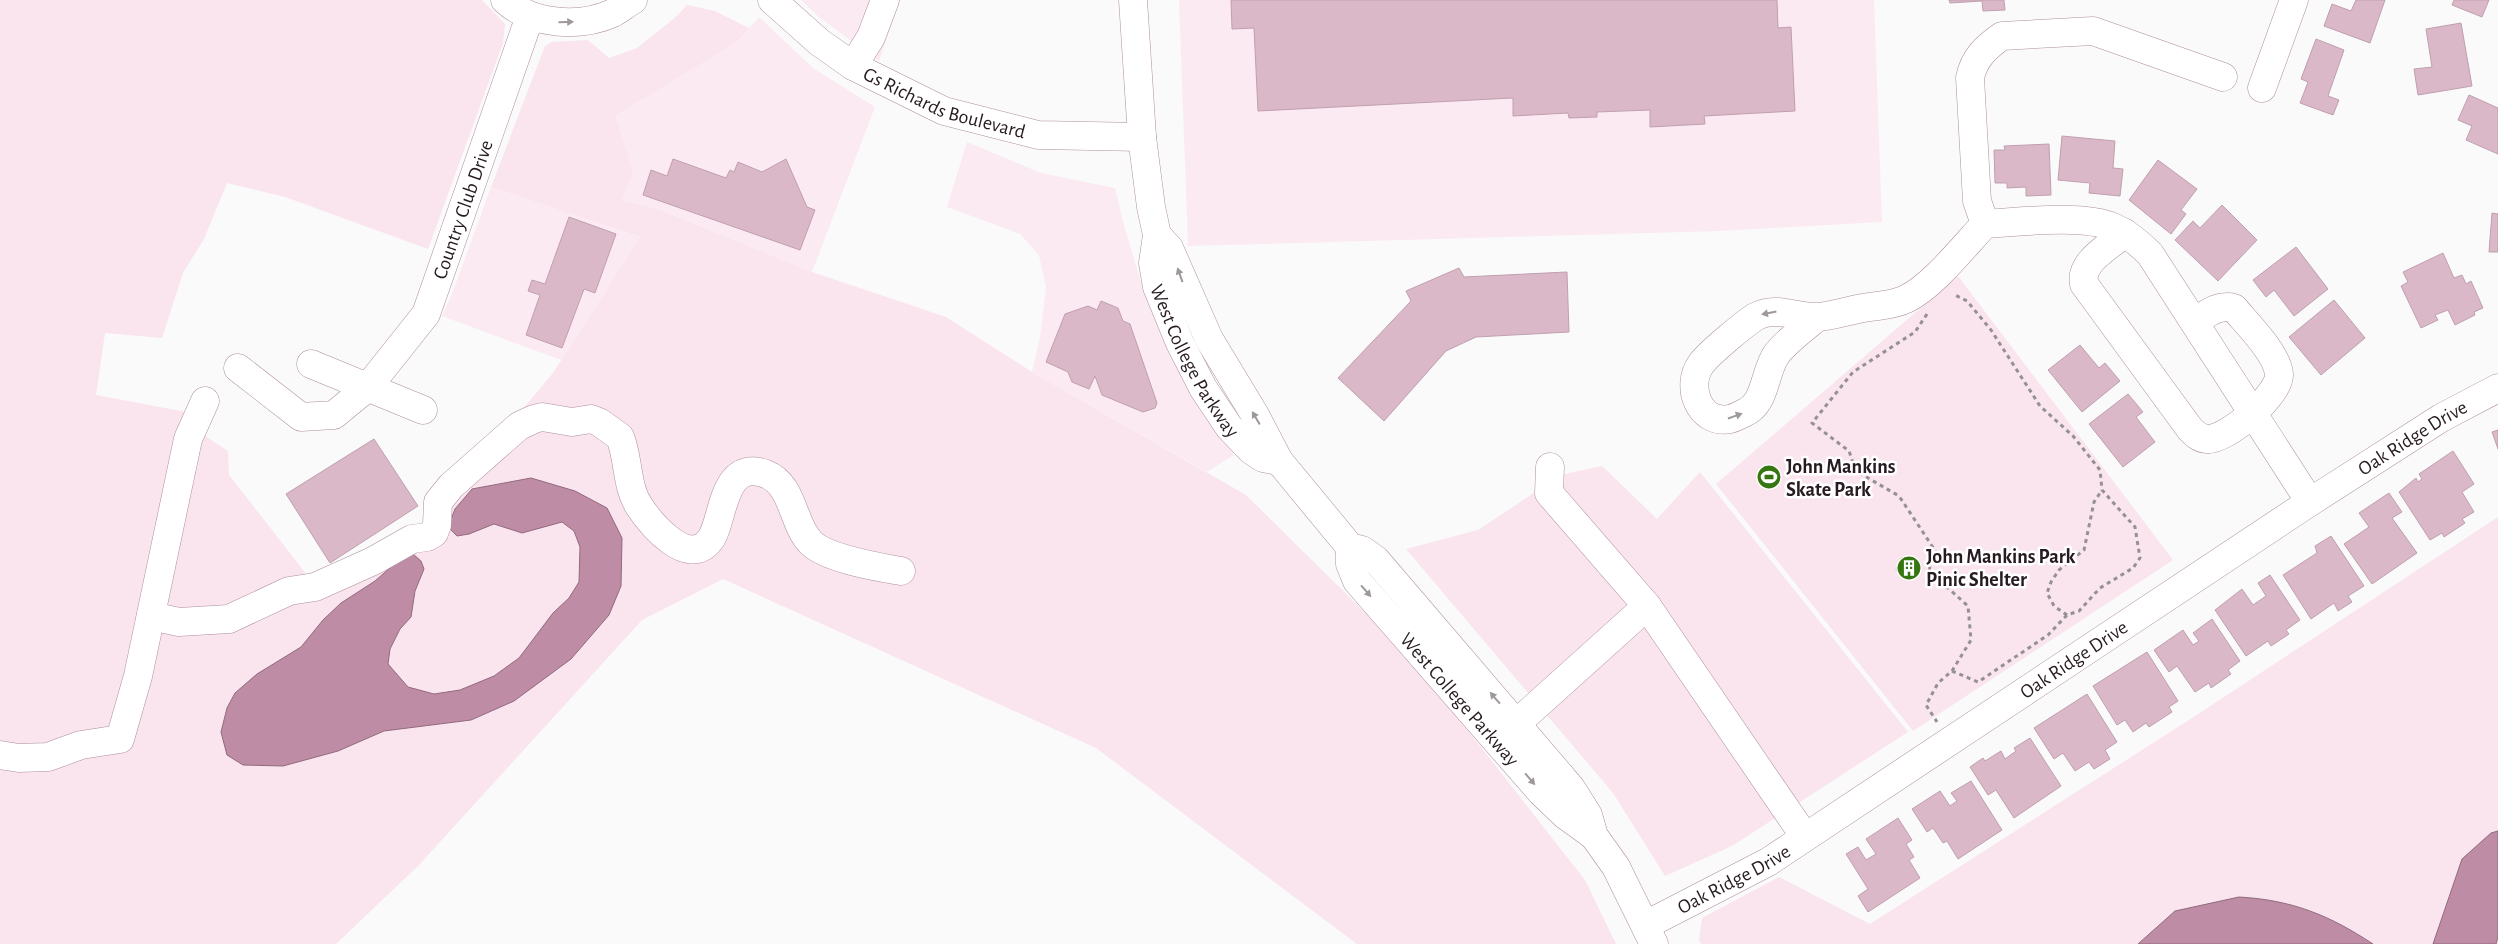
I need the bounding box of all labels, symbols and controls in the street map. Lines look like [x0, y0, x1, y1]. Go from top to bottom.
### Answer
one-way arrow [558, 18, 574, 26]
street label: Gs Richards Boulevard [860, 64, 1028, 142]
street label: Country Club Drive [430, 138, 497, 282]
one-way arrow [1176, 267, 1184, 282]
street label: West College Parkway [1146, 282, 1243, 442]
one-way arrow [1761, 310, 1777, 318]
street label: Oak Ridge Drive [2355, 397, 2471, 480]
one-way arrow [1252, 410, 1260, 425]
one-way arrow [1728, 412, 1743, 419]
place label: John Mankins Skate Park [1786, 457, 1896, 500]
sports icon: John Mankins Skate Park [1756, 464, 1782, 490]
place label: John Mankins Park Pinic Shelter [1926, 547, 2075, 590]
building icon: John Mankins Park Pinic Shelter [1896, 555, 1922, 581]
one-way arrow [1360, 584, 1372, 596]
street label: Oak Ridge Drive [2017, 617, 2131, 703]
street label: West College Parkway [1396, 629, 1523, 771]
one-way arrow [1490, 692, 1501, 704]
one-way arrow [1524, 773, 1536, 785]
street label: Oak Ridge Drive [1674, 841, 1794, 918]

